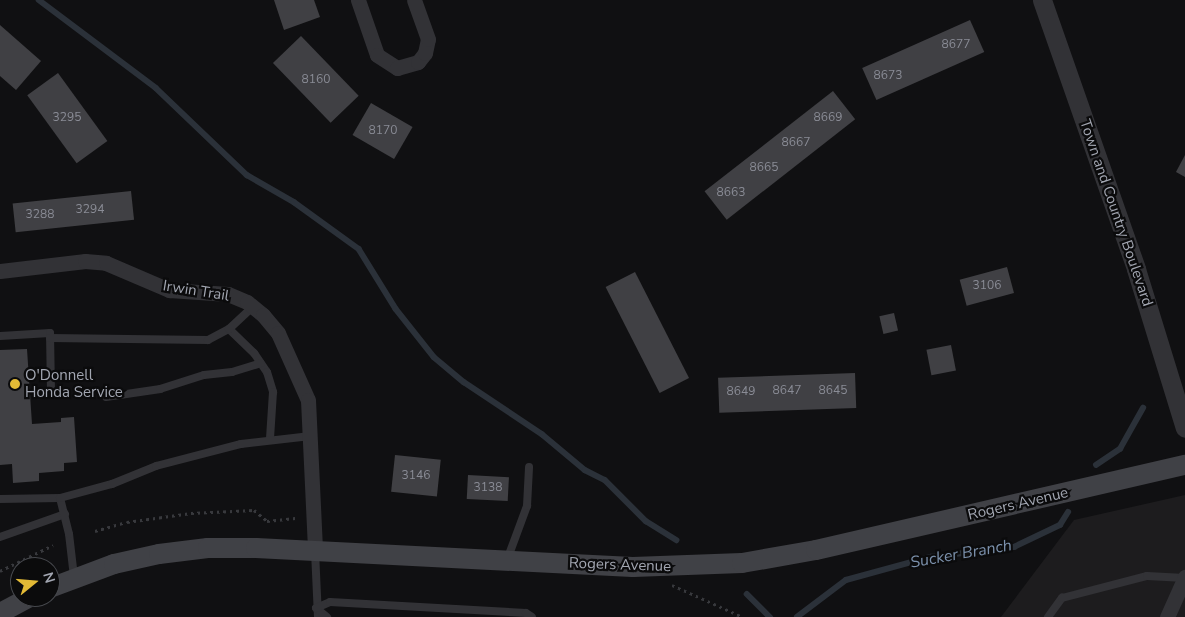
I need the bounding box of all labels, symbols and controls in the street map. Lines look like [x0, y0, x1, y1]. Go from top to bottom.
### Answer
house number: 8677 [942, 38, 970, 52]
house number: 8673 [874, 69, 902, 83]
house number: 8160 [302, 73, 330, 87]
house number: 3295 [53, 111, 81, 125]
house number: 8669 [814, 111, 842, 125]
street label: Town and Country Boulevard [1076, 117, 1156, 309]
house number: 8170 [369, 124, 397, 138]
house number: 8667 [782, 136, 810, 150]
house number: 8665 [750, 161, 778, 175]
house number: 8663 [717, 186, 745, 200]
house number: 3294 [76, 203, 104, 217]
house number: 3288 [26, 208, 54, 222]
street label: Irwin Trail [161, 277, 231, 305]
house number: 3106 [973, 279, 1001, 293]
place label: O'Donnell Honda Service [25, 366, 123, 401]
marker: O'Donnell Honda Service [9, 378, 21, 390]
house number: 8647 [773, 384, 801, 398]
house number: 8645 [819, 384, 847, 398]
house number: 8649 [727, 385, 755, 399]
house number: 3146 [402, 469, 430, 483]
house number: 3138 [474, 481, 502, 495]
street label: Rogers Avenue [966, 484, 1070, 524]
water label: Sucker Branch [909, 536, 1013, 572]
street label: Rogers Avenue [569, 554, 671, 576]
north arrow [10, 557, 60, 607]
text: N [38, 570, 59, 586]

